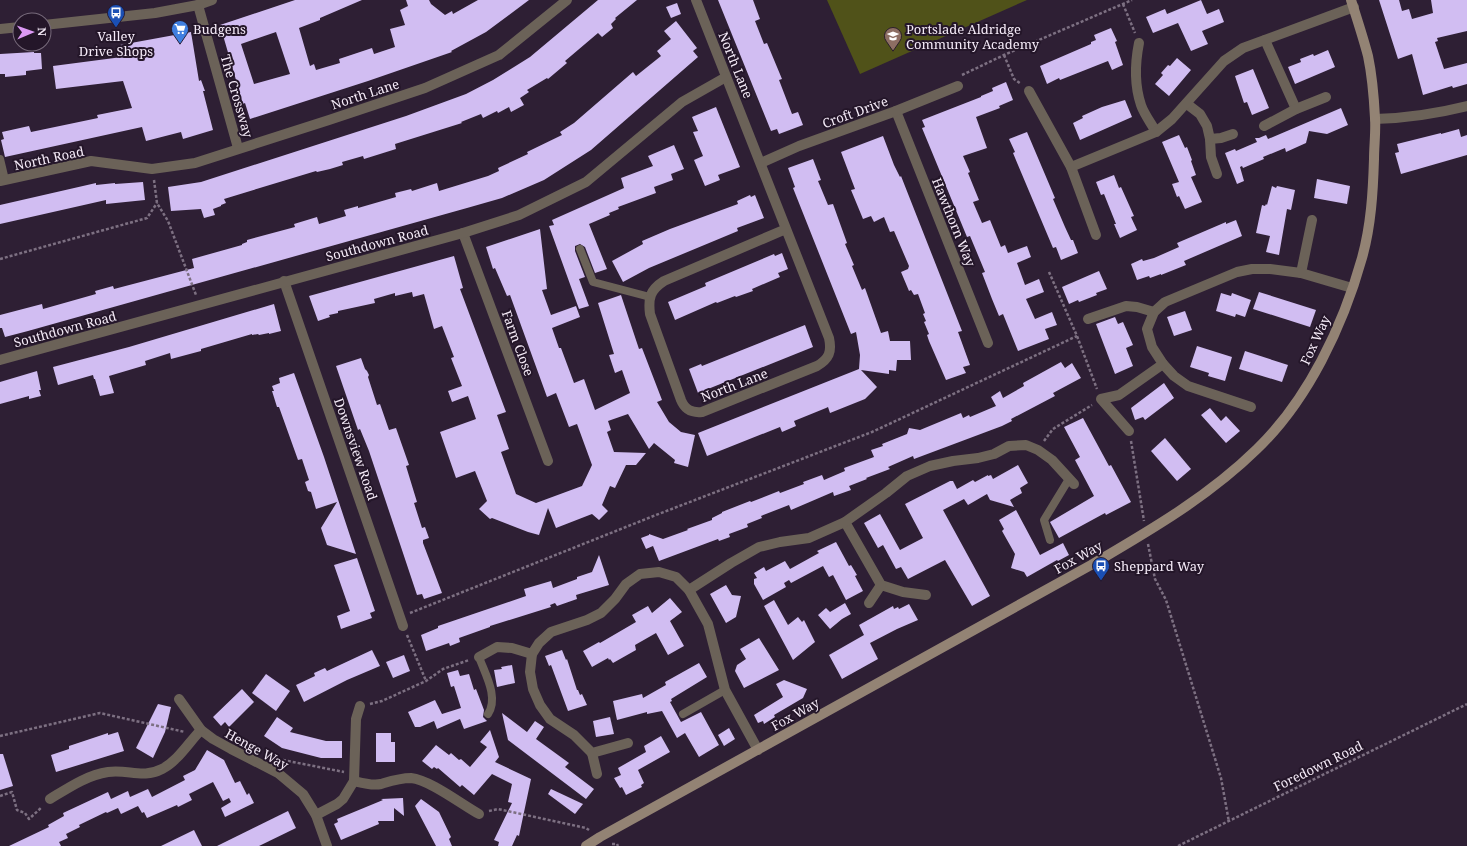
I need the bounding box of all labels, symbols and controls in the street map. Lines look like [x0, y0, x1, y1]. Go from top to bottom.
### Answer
bus stop icon: Valley Drive Shops [106, 3, 126, 28]
north arrow [12, 12, 52, 52]
supermarket icon: Budgens [170, 19, 190, 44]
place label: Budgens [193, 20, 246, 38]
place label: Portslade Aldridge Community Academy [906, 20, 1040, 53]
school or university icon: Portslade Aldridge Community Academy [883, 26, 903, 51]
text: N [35, 27, 50, 37]
place label: Valley Drive Shops [79, 27, 153, 60]
street label: North Lane [714, 29, 758, 101]
street label: The Crossway [217, 52, 258, 140]
street label: North Lane [329, 75, 401, 113]
street label: Croft Drive [820, 92, 890, 132]
street label: North Road [12, 142, 86, 174]
street label: Hawthorn Way [928, 175, 980, 270]
street label: Southdown Road [324, 221, 430, 265]
street label: Southdown Road [12, 307, 118, 351]
street label: Farm Close [498, 308, 538, 378]
street label: Fox Way [1296, 312, 1335, 368]
street label: North Lane [698, 364, 770, 406]
street label: Downsview Road [330, 395, 382, 503]
street label: Fox Way [1051, 536, 1106, 578]
bus stop icon: Sheppard Way [1091, 556, 1111, 581]
place label: Sheppard Way [1114, 557, 1205, 575]
street label: Fox Way [768, 693, 823, 735]
street label: Henge Way [222, 724, 293, 774]
street label: Foredown Road [1270, 737, 1366, 795]

